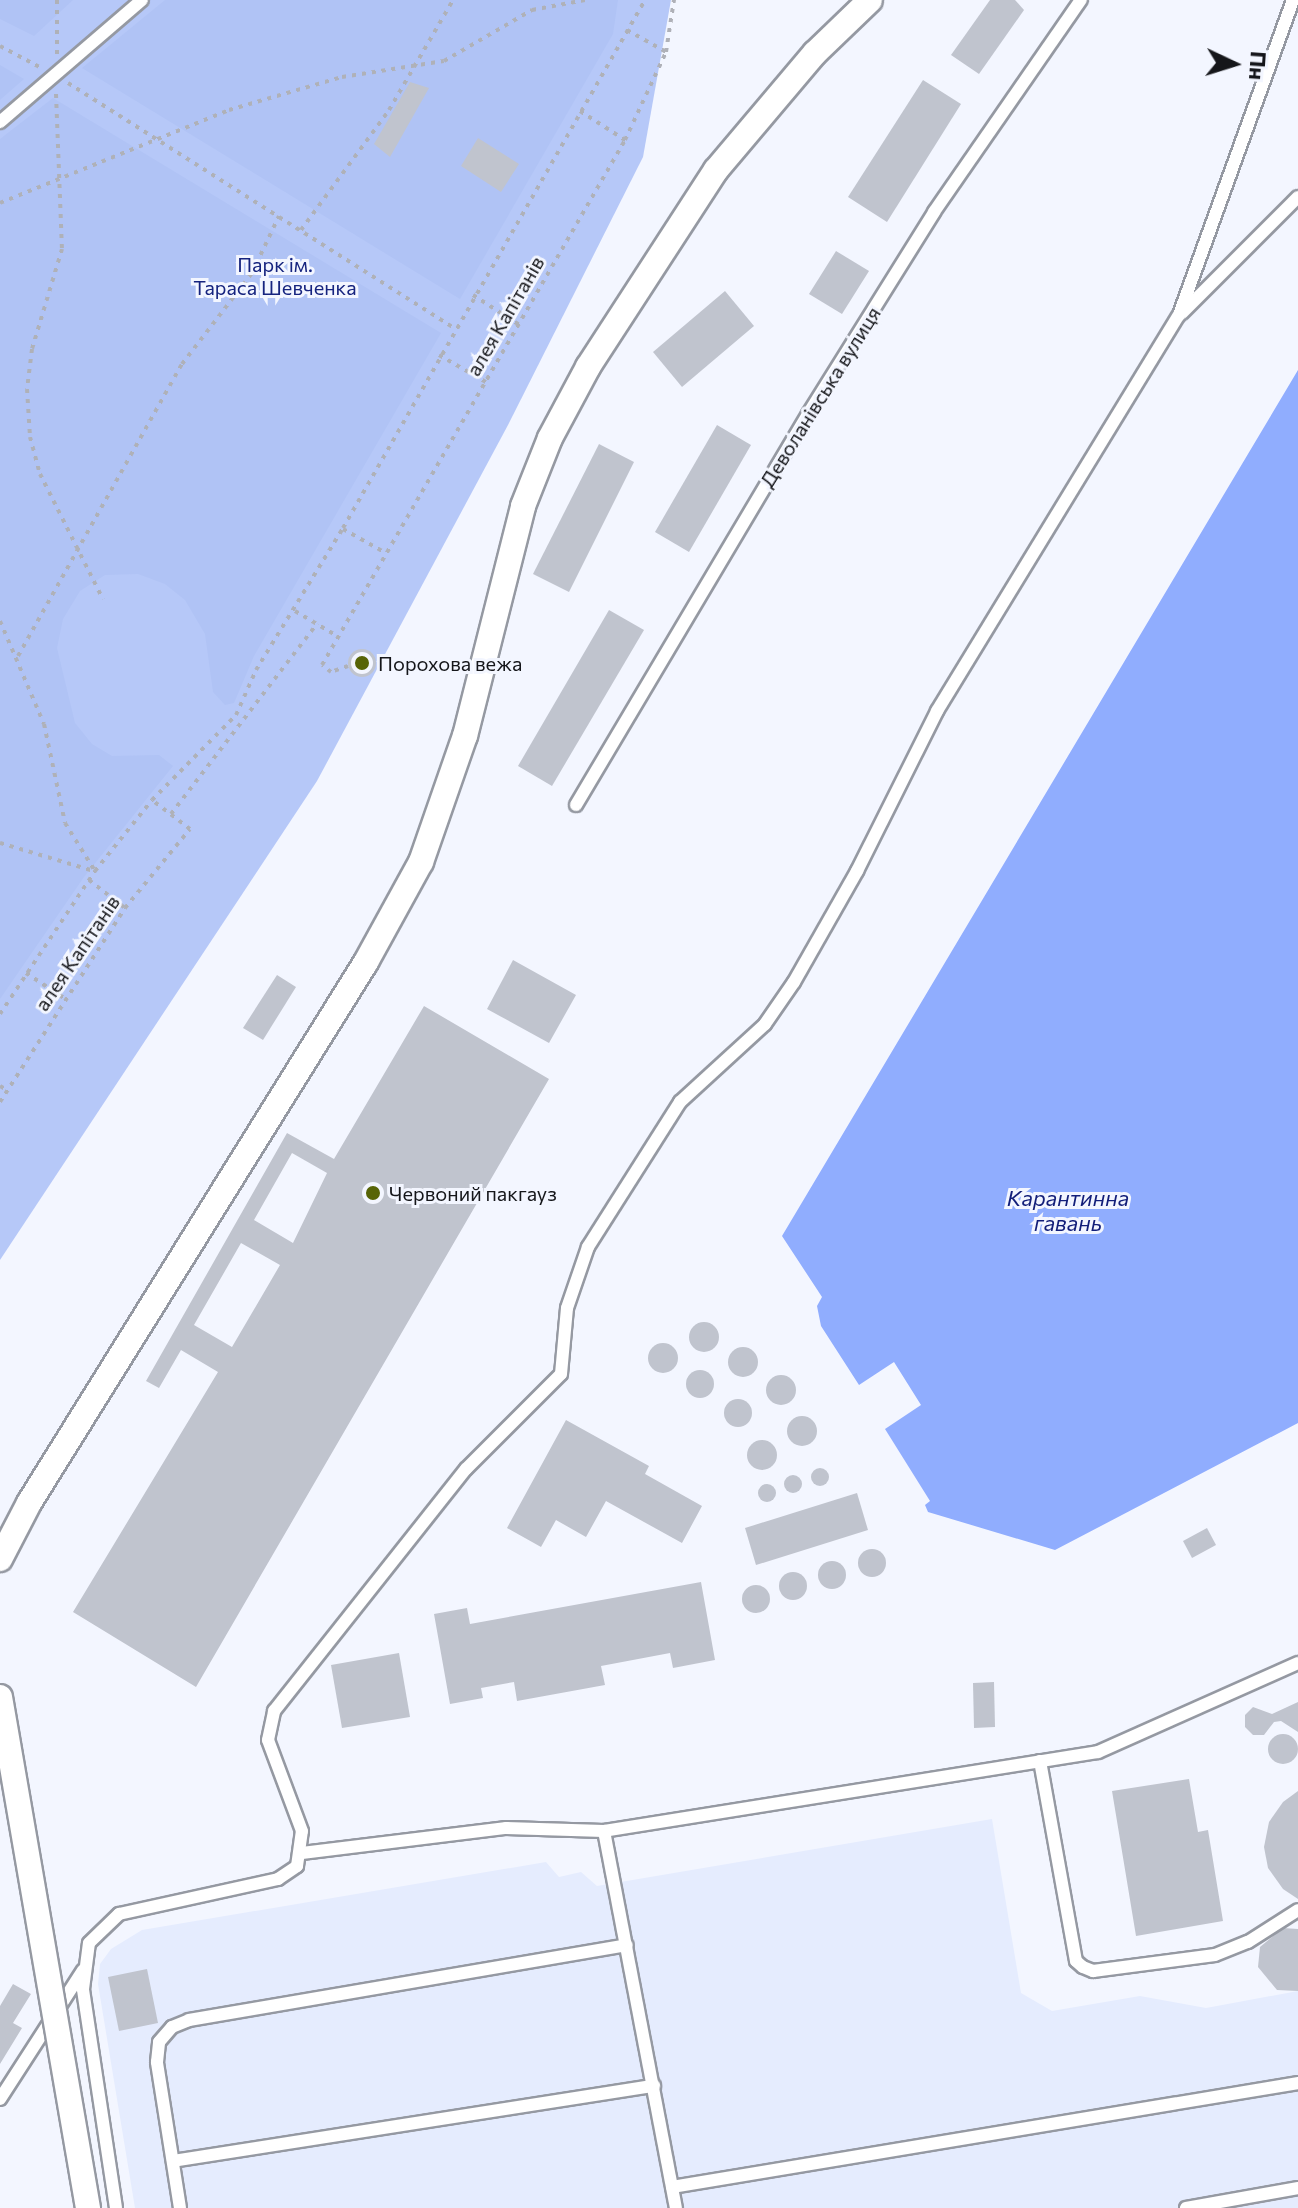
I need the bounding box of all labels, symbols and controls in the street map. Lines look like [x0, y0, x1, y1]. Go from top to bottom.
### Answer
north arrow [1194, 24, 1274, 104]
text: Пн [1244, 50, 1273, 81]
street label: алея Капітанів [461, 252, 549, 380]
park label: Парк ім. Тараса Шевченка [193, 253, 357, 300]
street label: Деволанівська вулиця [755, 302, 885, 492]
place label: Порохова вежа [378, 651, 522, 675]
marker: Порохова вежа [353, 654, 371, 672]
street label: алея Капітанів [30, 891, 124, 1015]
place label: Червоний пакгауз [389, 1181, 557, 1205]
marker: Червоний пакгауз [364, 1184, 382, 1202]
water label: Карантинна гавань [1007, 1184, 1129, 1236]

